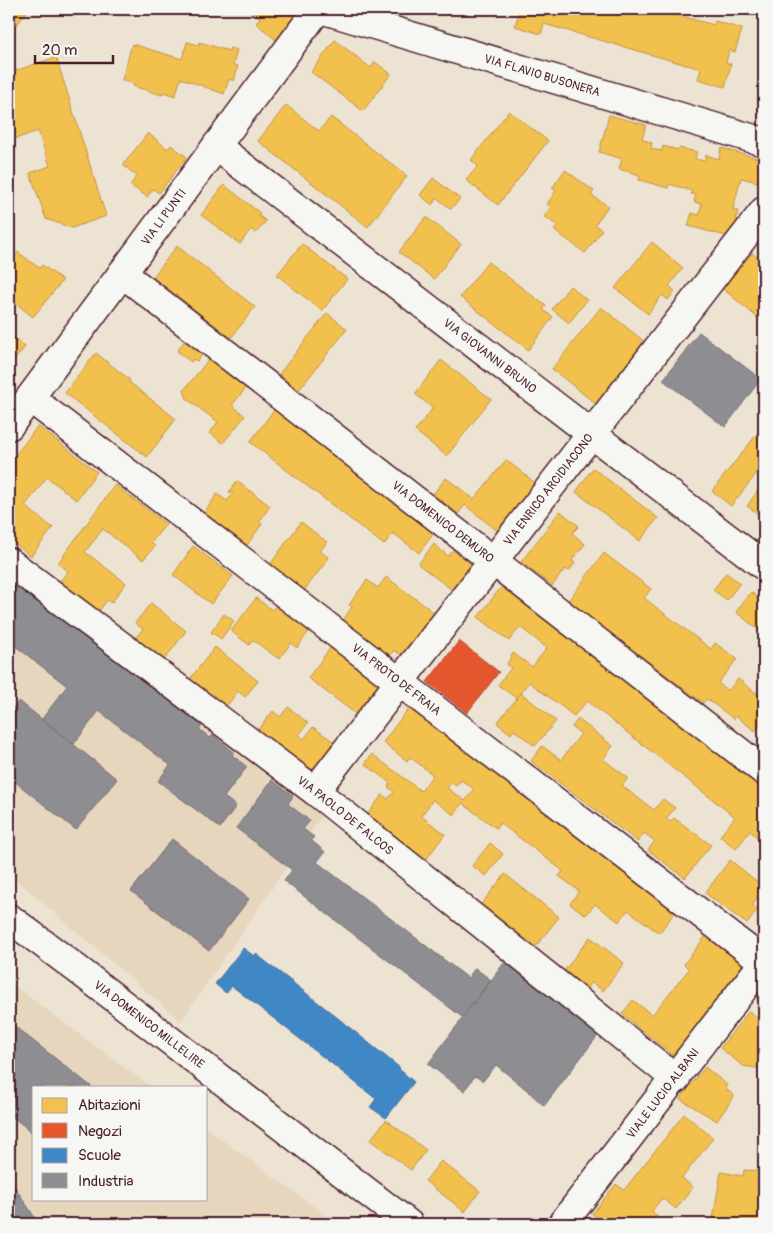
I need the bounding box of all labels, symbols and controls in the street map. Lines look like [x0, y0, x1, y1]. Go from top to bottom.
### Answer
scale bar [35, 32, 112, 64]
text: 20 m [42, 41, 77, 60]
street label: VIA FLAVIO BUSONERA [482, 51, 602, 100]
street label: VIA LI PUNTI [138, 186, 190, 248]
street label: VIA GIOVANNI BRUNO [440, 315, 540, 397]
street label: VIA ENRICO ARCIDIACONO [500, 430, 597, 549]
street label: VIA DOMENICO DEMURO [389, 478, 497, 566]
street label: VIA PROTO DE FRAIA [349, 640, 444, 719]
street label: VIA PAOLO DE FALCOS [294, 773, 396, 858]
street label: VIA DOMENICO MILLELIRE [91, 977, 207, 1072]
street label: VIALE LUCIO ALBANI [623, 1045, 702, 1142]
legend [32, 1086, 208, 1200]
text: Abitazioni [78, 1096, 141, 1115]
text: Negozi [78, 1122, 122, 1141]
text: Scuole [78, 1146, 122, 1165]
text: Industria [78, 1172, 133, 1191]

